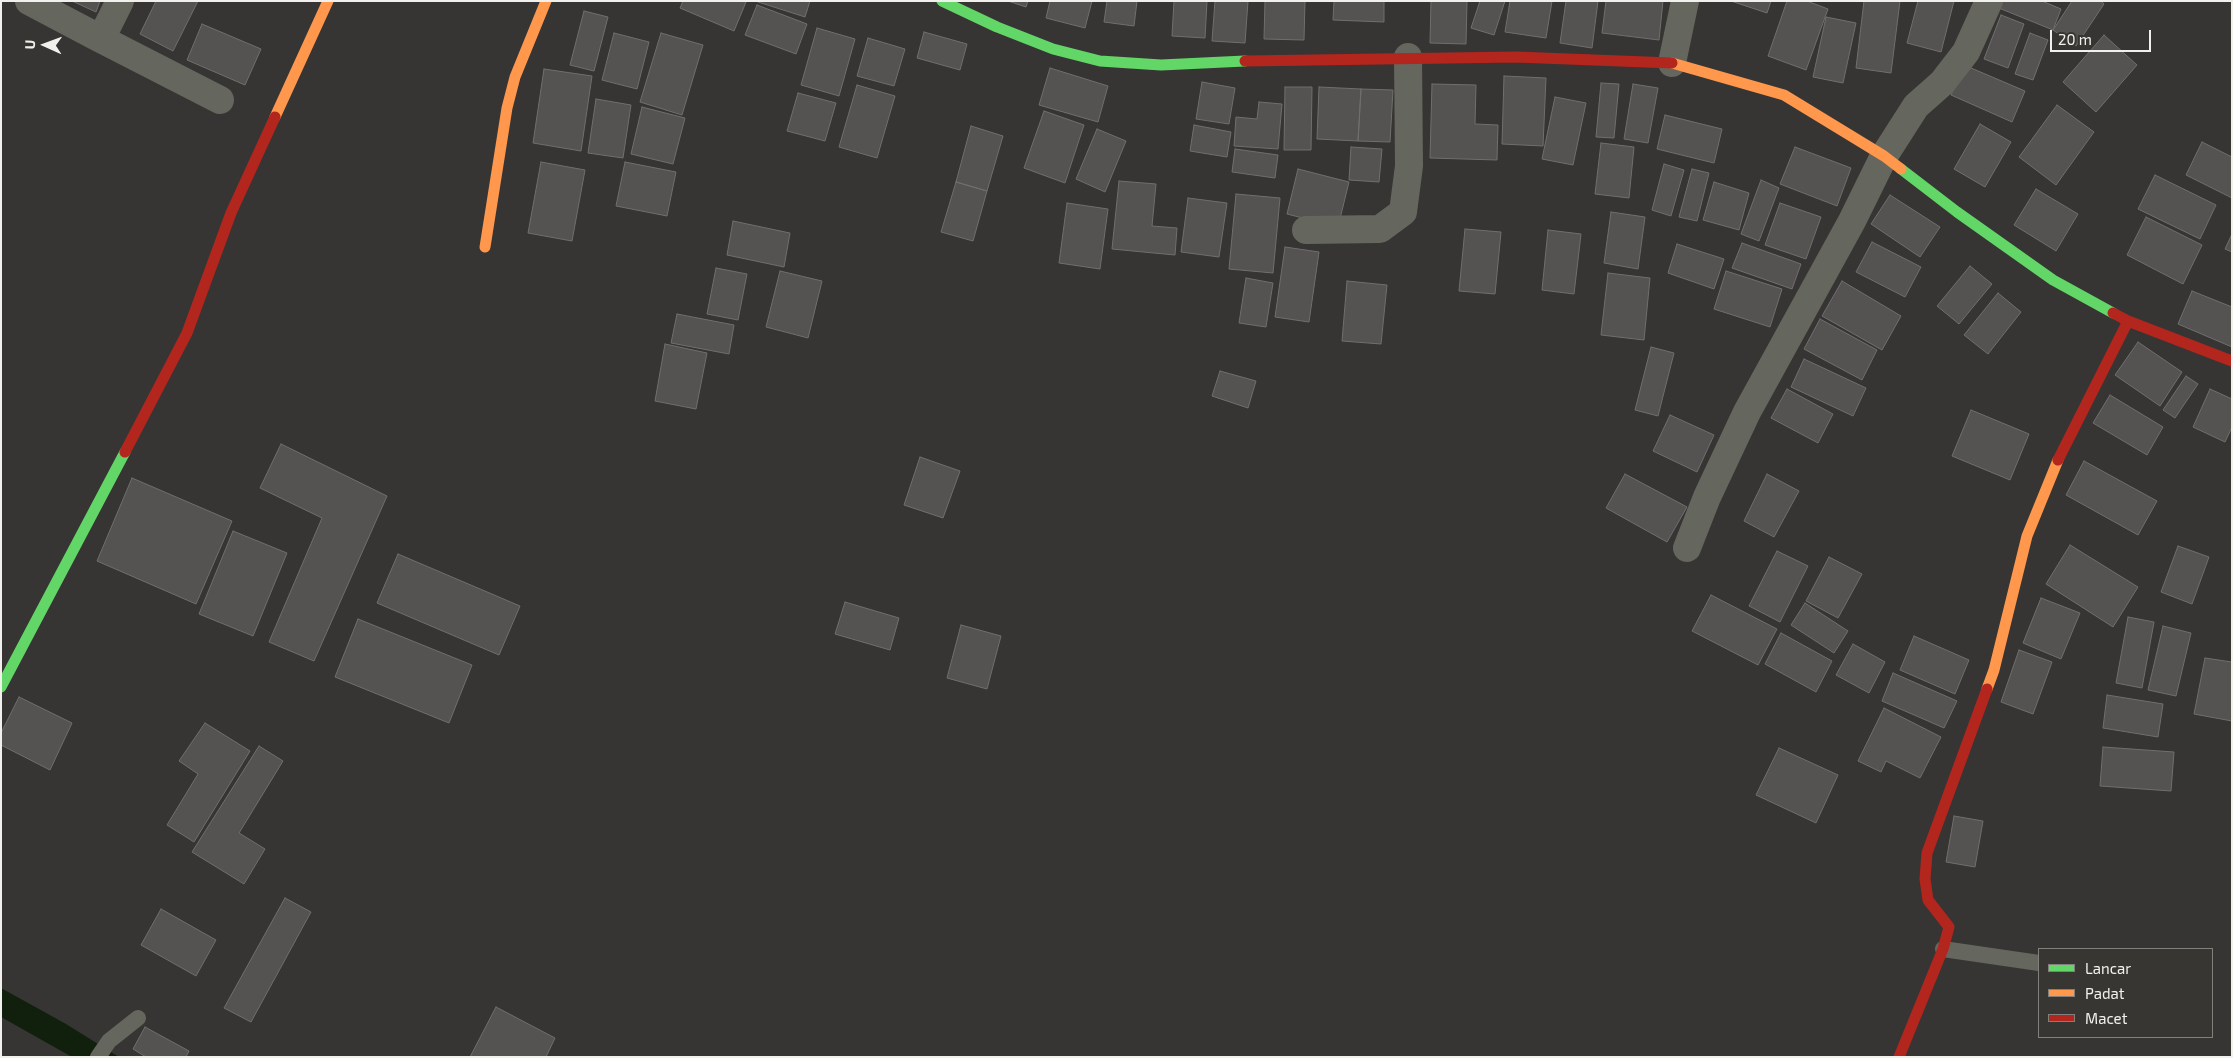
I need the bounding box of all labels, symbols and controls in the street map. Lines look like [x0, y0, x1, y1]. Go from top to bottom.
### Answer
north arrow [20, 20, 70, 70]
scale bar [2053, 20, 2154, 52]
text: 20 m [2058, 30, 2092, 48]
text: U [21, 39, 38, 50]
legend [2038, 948, 2213, 1038]
text: Lancar [2085, 959, 2131, 977]
text: Padat [2085, 984, 2125, 1002]
text: Macet [2085, 1009, 2127, 1027]

